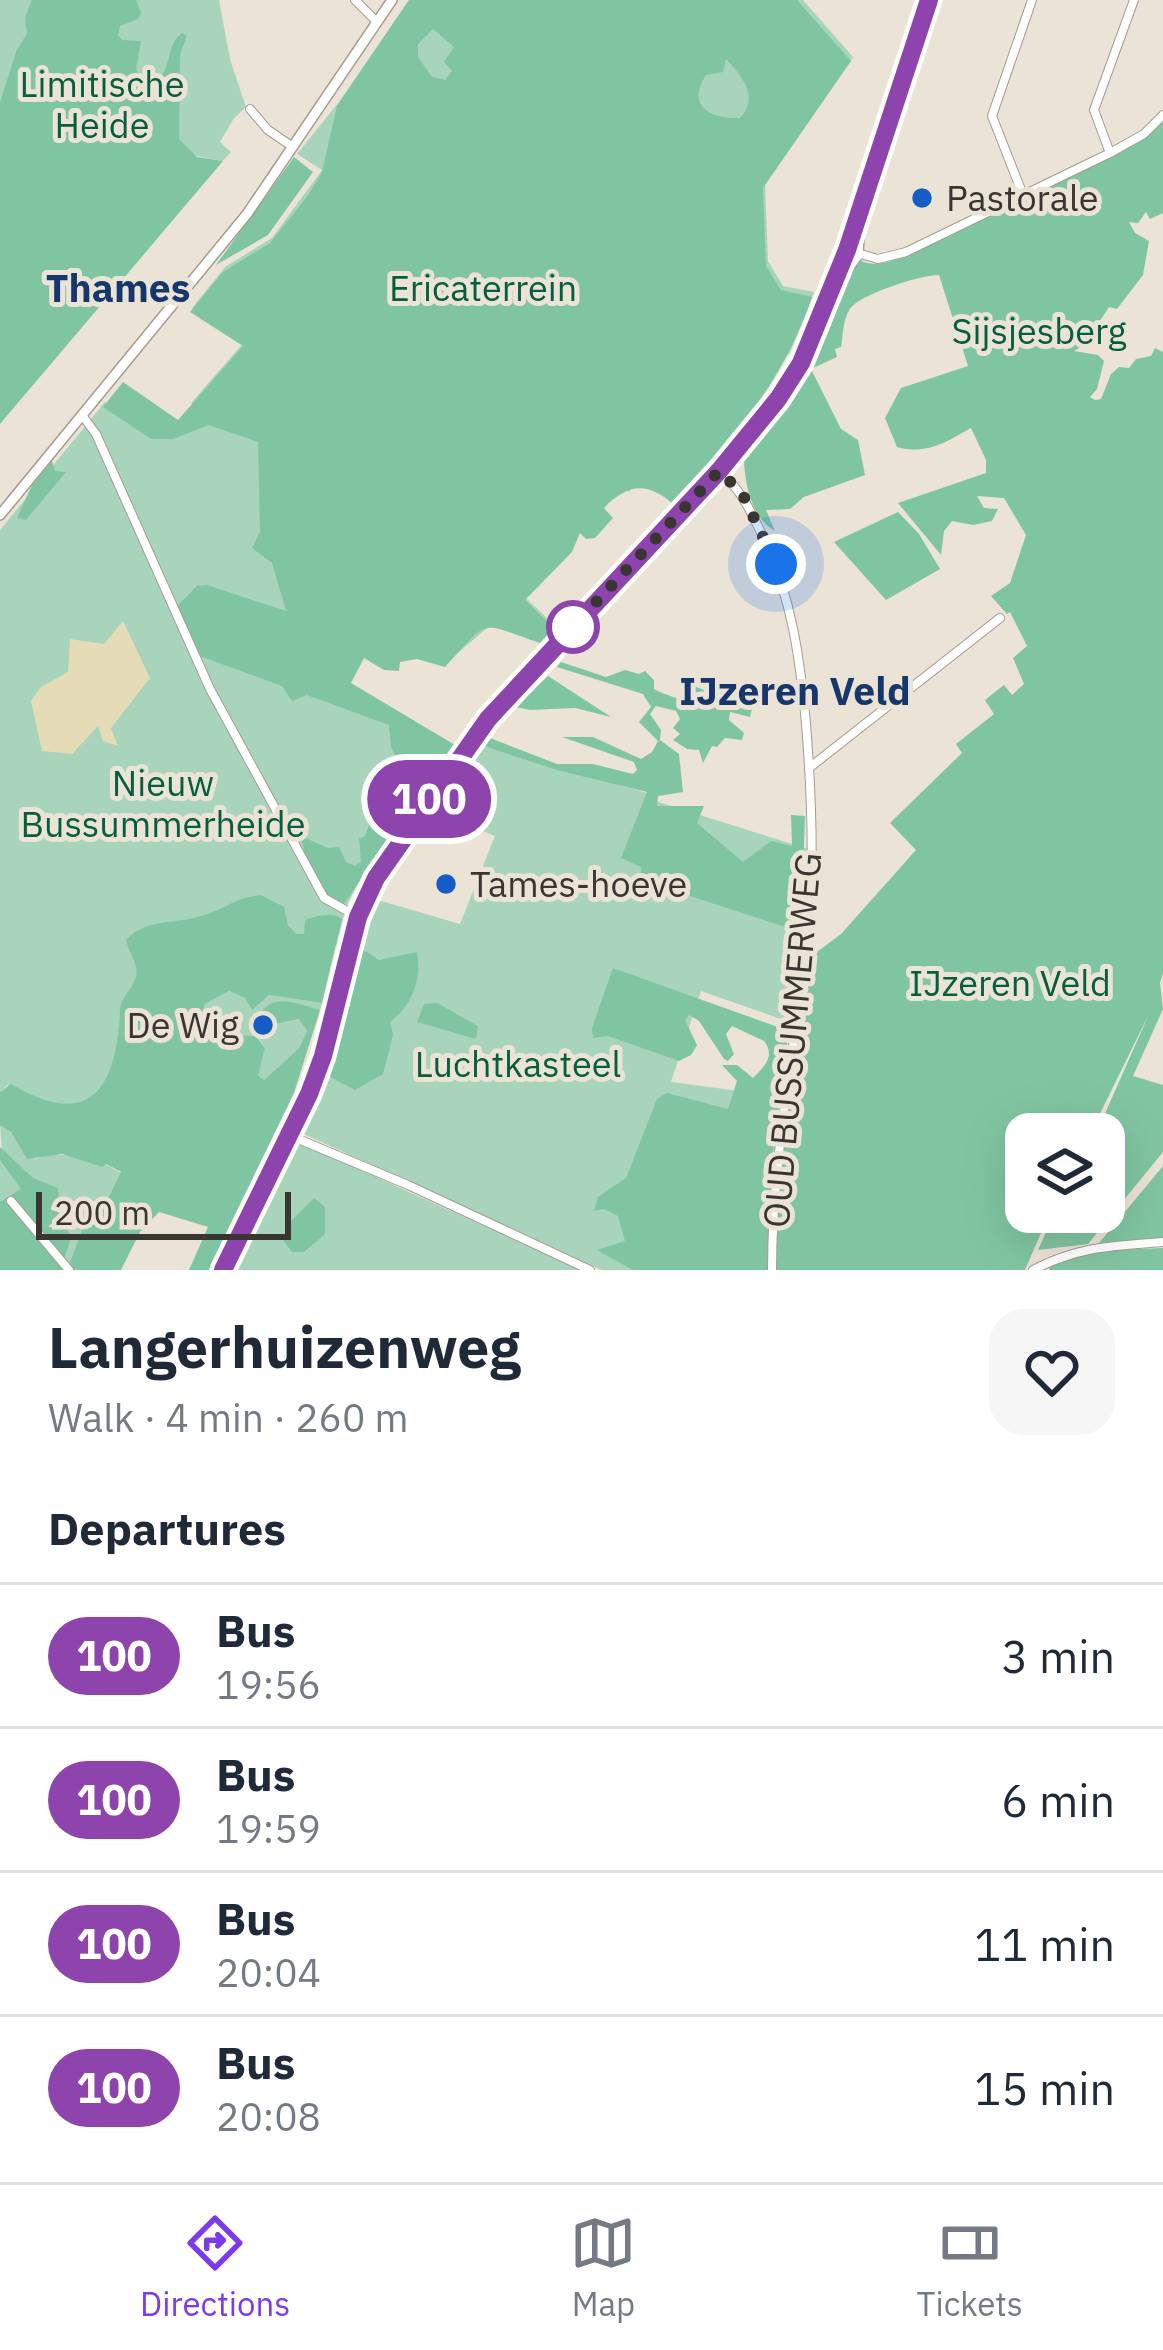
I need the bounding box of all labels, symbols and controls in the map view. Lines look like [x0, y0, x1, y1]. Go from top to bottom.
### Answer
park label: Limitische Heide [20, 60, 184, 148]
place label: Pastorale [946, 174, 1098, 221]
marker: Pastorale [909, 185, 935, 211]
district label: Thames [46, 262, 190, 313]
park label: Ericaterrein [389, 264, 577, 311]
park label: Sijsjesberg [952, 307, 1126, 354]
your location [746, 534, 806, 594]
unlabelled marker [548, 602, 598, 652]
district label: IJzeren Veld [679, 665, 911, 716]
park label: Nieuw Bussummerheide [21, 759, 305, 847]
line badge: 100 [360, 760, 498, 838]
text: 100 [391, 771, 467, 826]
street label: OUD BUSSUMMERWEG [752, 850, 831, 1230]
place label: Tames-hoeve [470, 860, 687, 907]
marker: Tames-hoeve [433, 871, 459, 897]
park label: IJzeren Veld [909, 959, 1111, 1006]
place label: De Wig [126, 1001, 239, 1048]
marker: De Wig [250, 1012, 276, 1038]
park label: Luchtkasteel [415, 1040, 621, 1087]
map controls [1005, 1113, 1125, 1233]
button: layers [1005, 1113, 1125, 1233]
scale bar [36, 1186, 291, 1239]
text: 200 m [54, 1191, 150, 1234]
button: heart [989, 1309, 1115, 1435]
text: Langerhuizenweg [48, 1310, 521, 1384]
text: Walk · 4 min · 260 m [48, 1392, 409, 1443]
text: Departures [48, 1499, 286, 1557]
text: Bus [216, 1601, 296, 1659]
text: 3 min [1001, 1627, 1115, 1685]
text: 100 [76, 1628, 152, 1683]
text: 19:56 [216, 1659, 321, 1710]
text: Bus [216, 1745, 296, 1803]
text: 6 min [1001, 1771, 1115, 1829]
text: 100 [76, 1772, 152, 1827]
text: 19:59 [216, 1803, 321, 1854]
text: Bus [216, 1889, 296, 1947]
text: 11 min [974, 1915, 1115, 1973]
text: 100 [76, 1916, 152, 1971]
text: 20:04 [216, 1947, 321, 1998]
text: Bus [216, 2033, 296, 2091]
text: 15 min [974, 2059, 1115, 2117]
text: 100 [76, 2060, 152, 2115]
text: 20:08 [216, 2091, 321, 2142]
tab: Directions [140, 2210, 290, 2325]
tab: Map [570, 2210, 636, 2325]
tab: Tickets [917, 2210, 1023, 2325]

